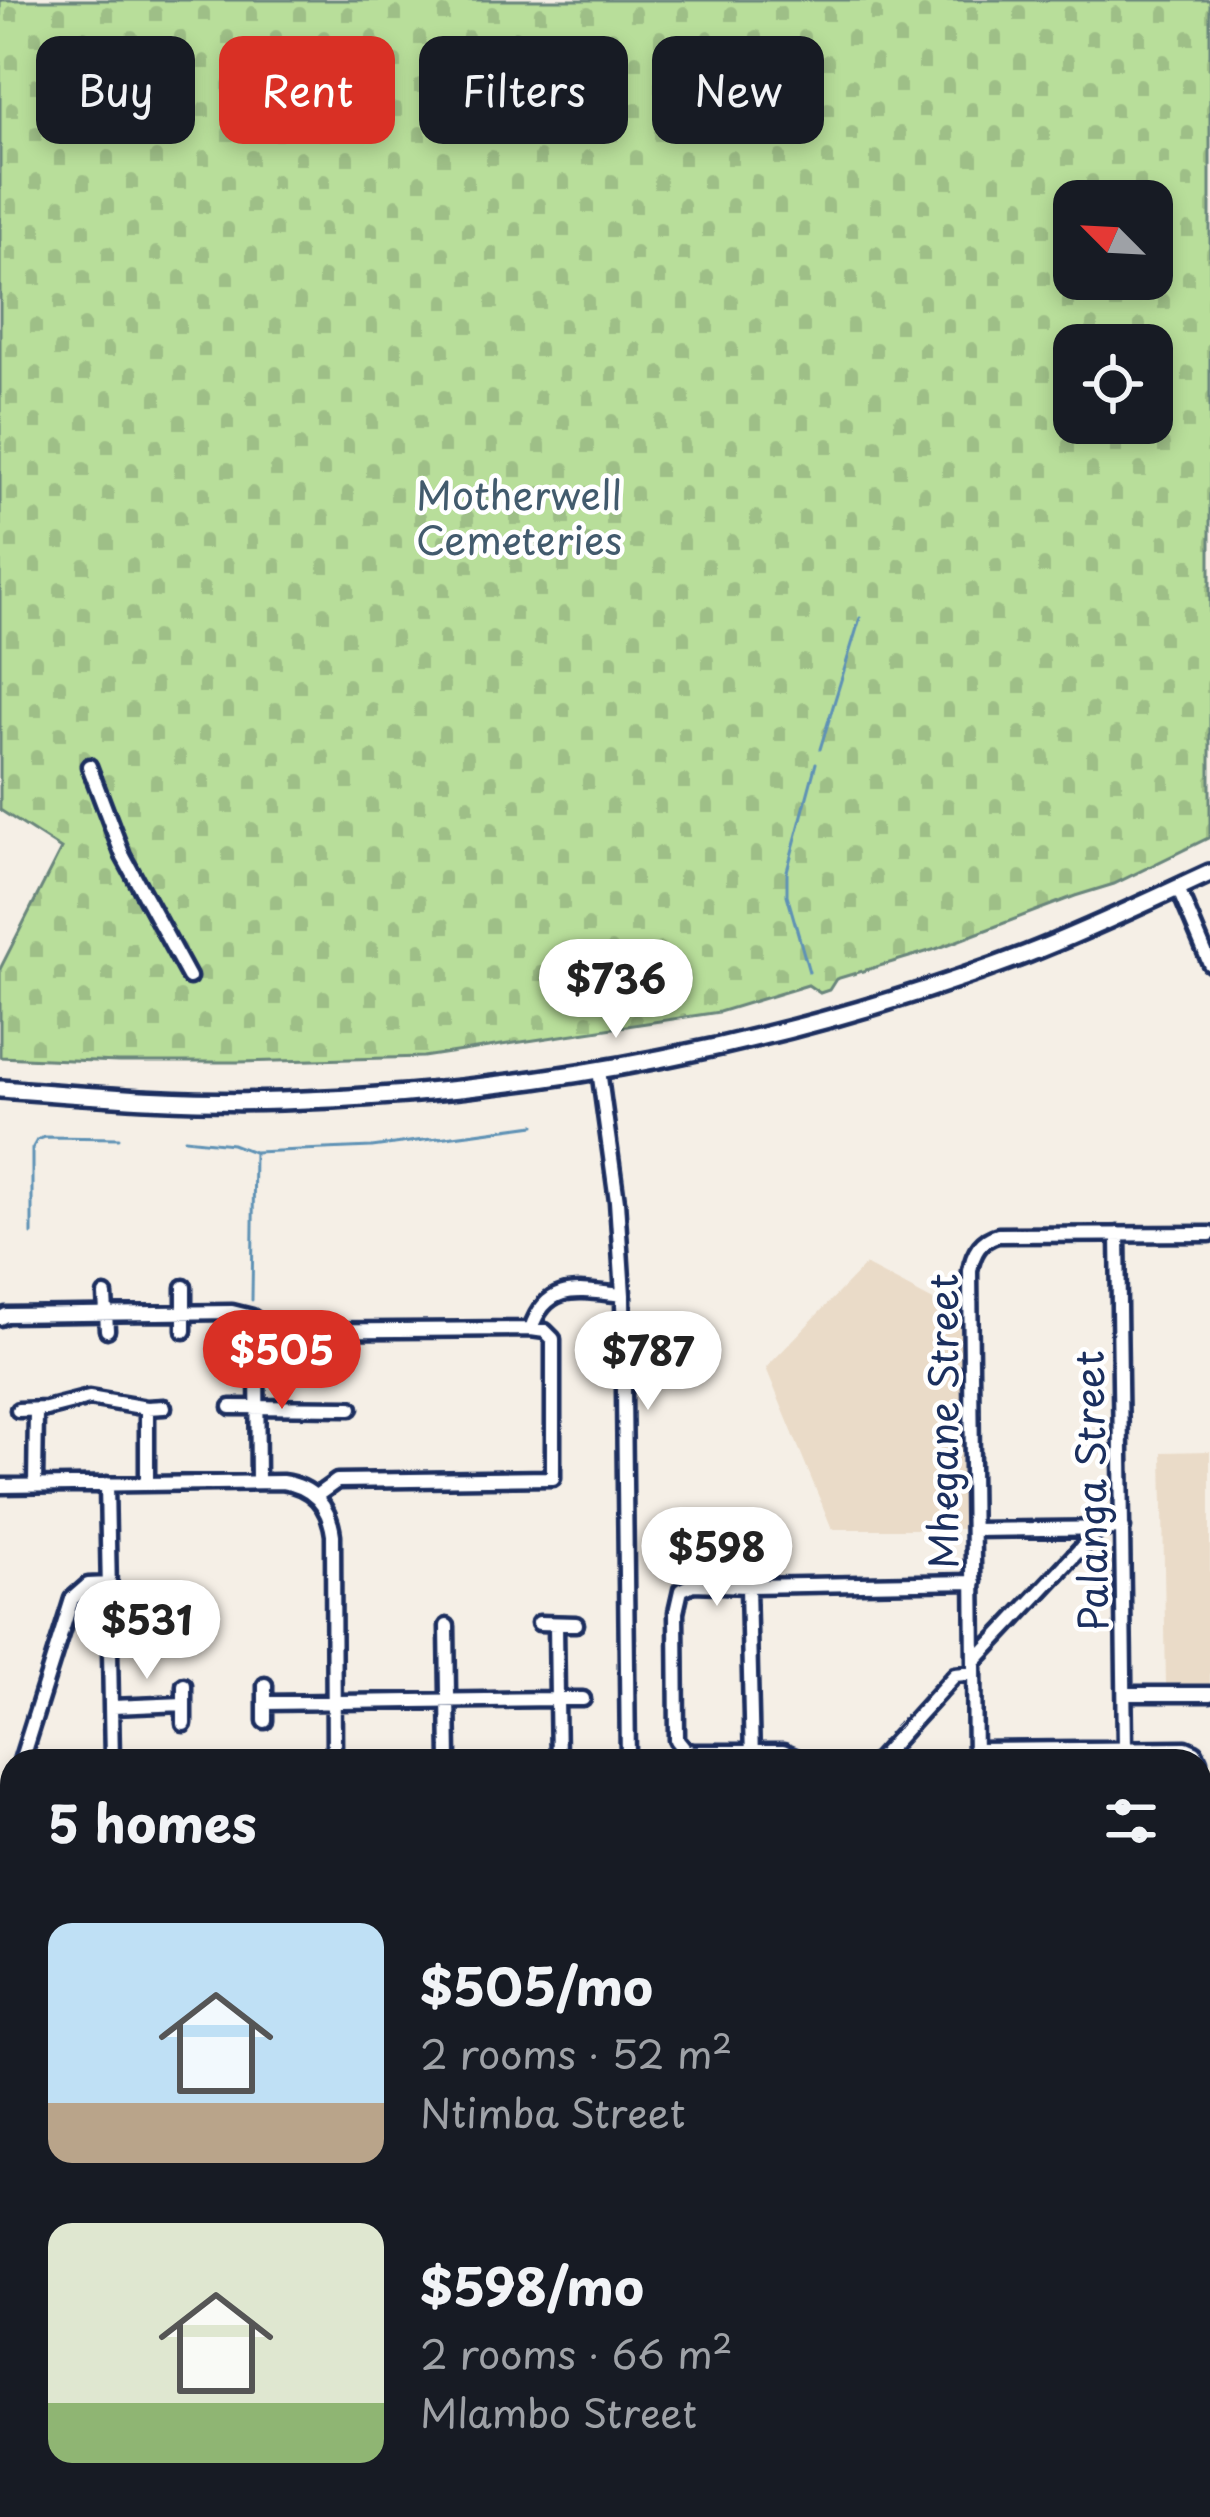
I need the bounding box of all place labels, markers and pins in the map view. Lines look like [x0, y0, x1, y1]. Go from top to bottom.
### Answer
pin: $736 [545, 939, 687, 1041]
pin: $505 [211, 1310, 353, 1412]
pin: $787 [577, 1311, 719, 1413]
pin: $598 [646, 1507, 788, 1609]
pin: $531 [76, 1580, 218, 1682]

